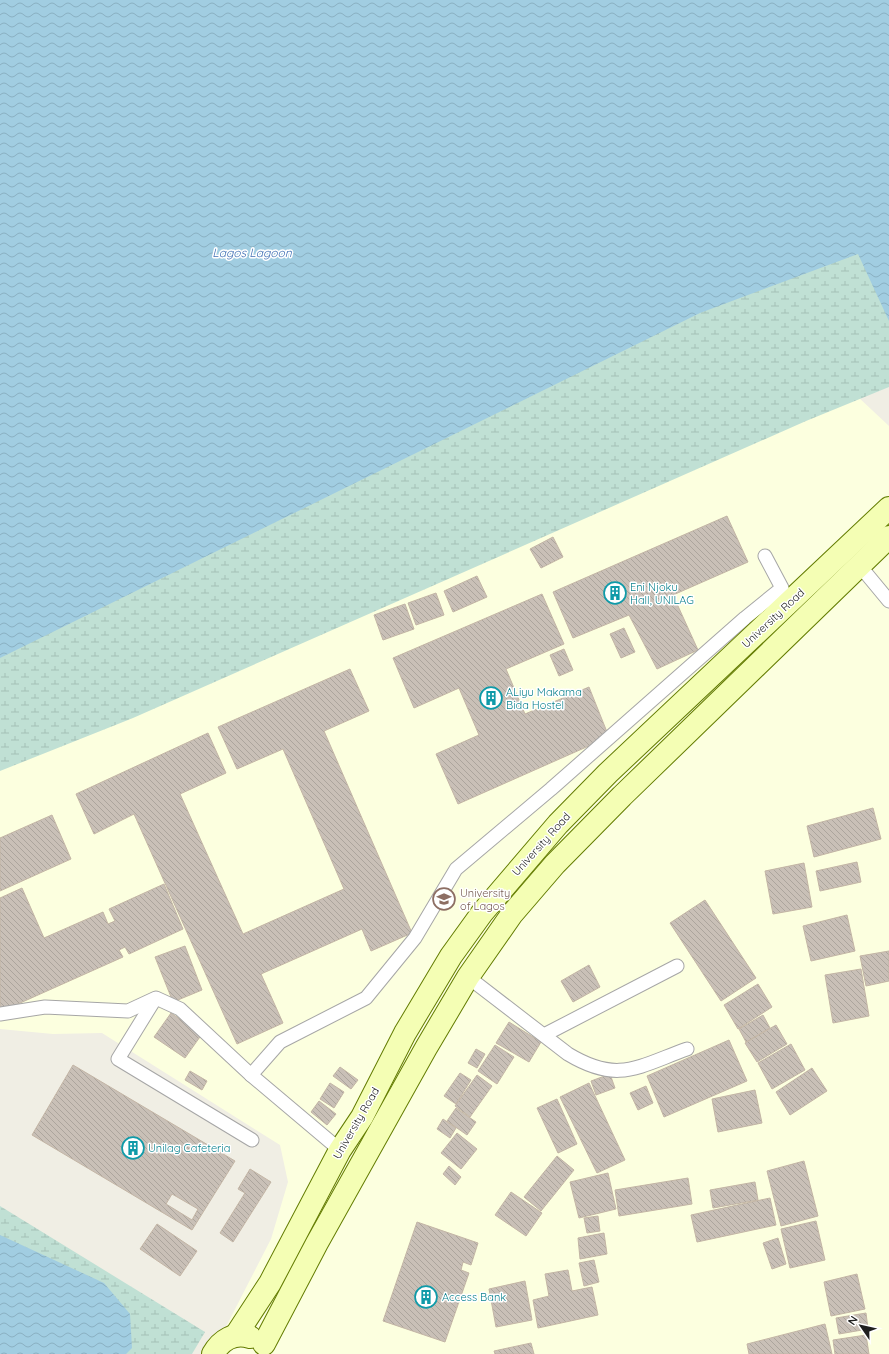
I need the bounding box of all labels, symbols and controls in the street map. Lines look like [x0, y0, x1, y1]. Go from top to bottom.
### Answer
water label: Lagos Lagoon [212, 245, 293, 260]
building icon: Eni Njoku Hall, UNILAG [602, 580, 628, 606]
place label: Eni Njoku Hall, UNILAG [630, 580, 694, 607]
street label: University Road [739, 585, 807, 651]
building icon: ALiyu Makama Bida Hostel [478, 685, 504, 711]
place label: ALiyu Makama Bida Hostel [506, 685, 582, 712]
street label: University Road [509, 809, 573, 879]
school or university icon: University of Lagos [431, 886, 457, 912]
place label: University of Lagos [460, 886, 510, 913]
street label: University Road [330, 1085, 382, 1161]
building icon: Unilag Cafeteria [120, 1135, 146, 1161]
place label: Unilag Cafeteria [148, 1141, 230, 1155]
building icon: Access Bank [413, 1284, 439, 1310]
place label: Access Bank [442, 1290, 506, 1304]
north arrow [841, 1306, 881, 1346]
text: N [845, 1313, 861, 1328]

